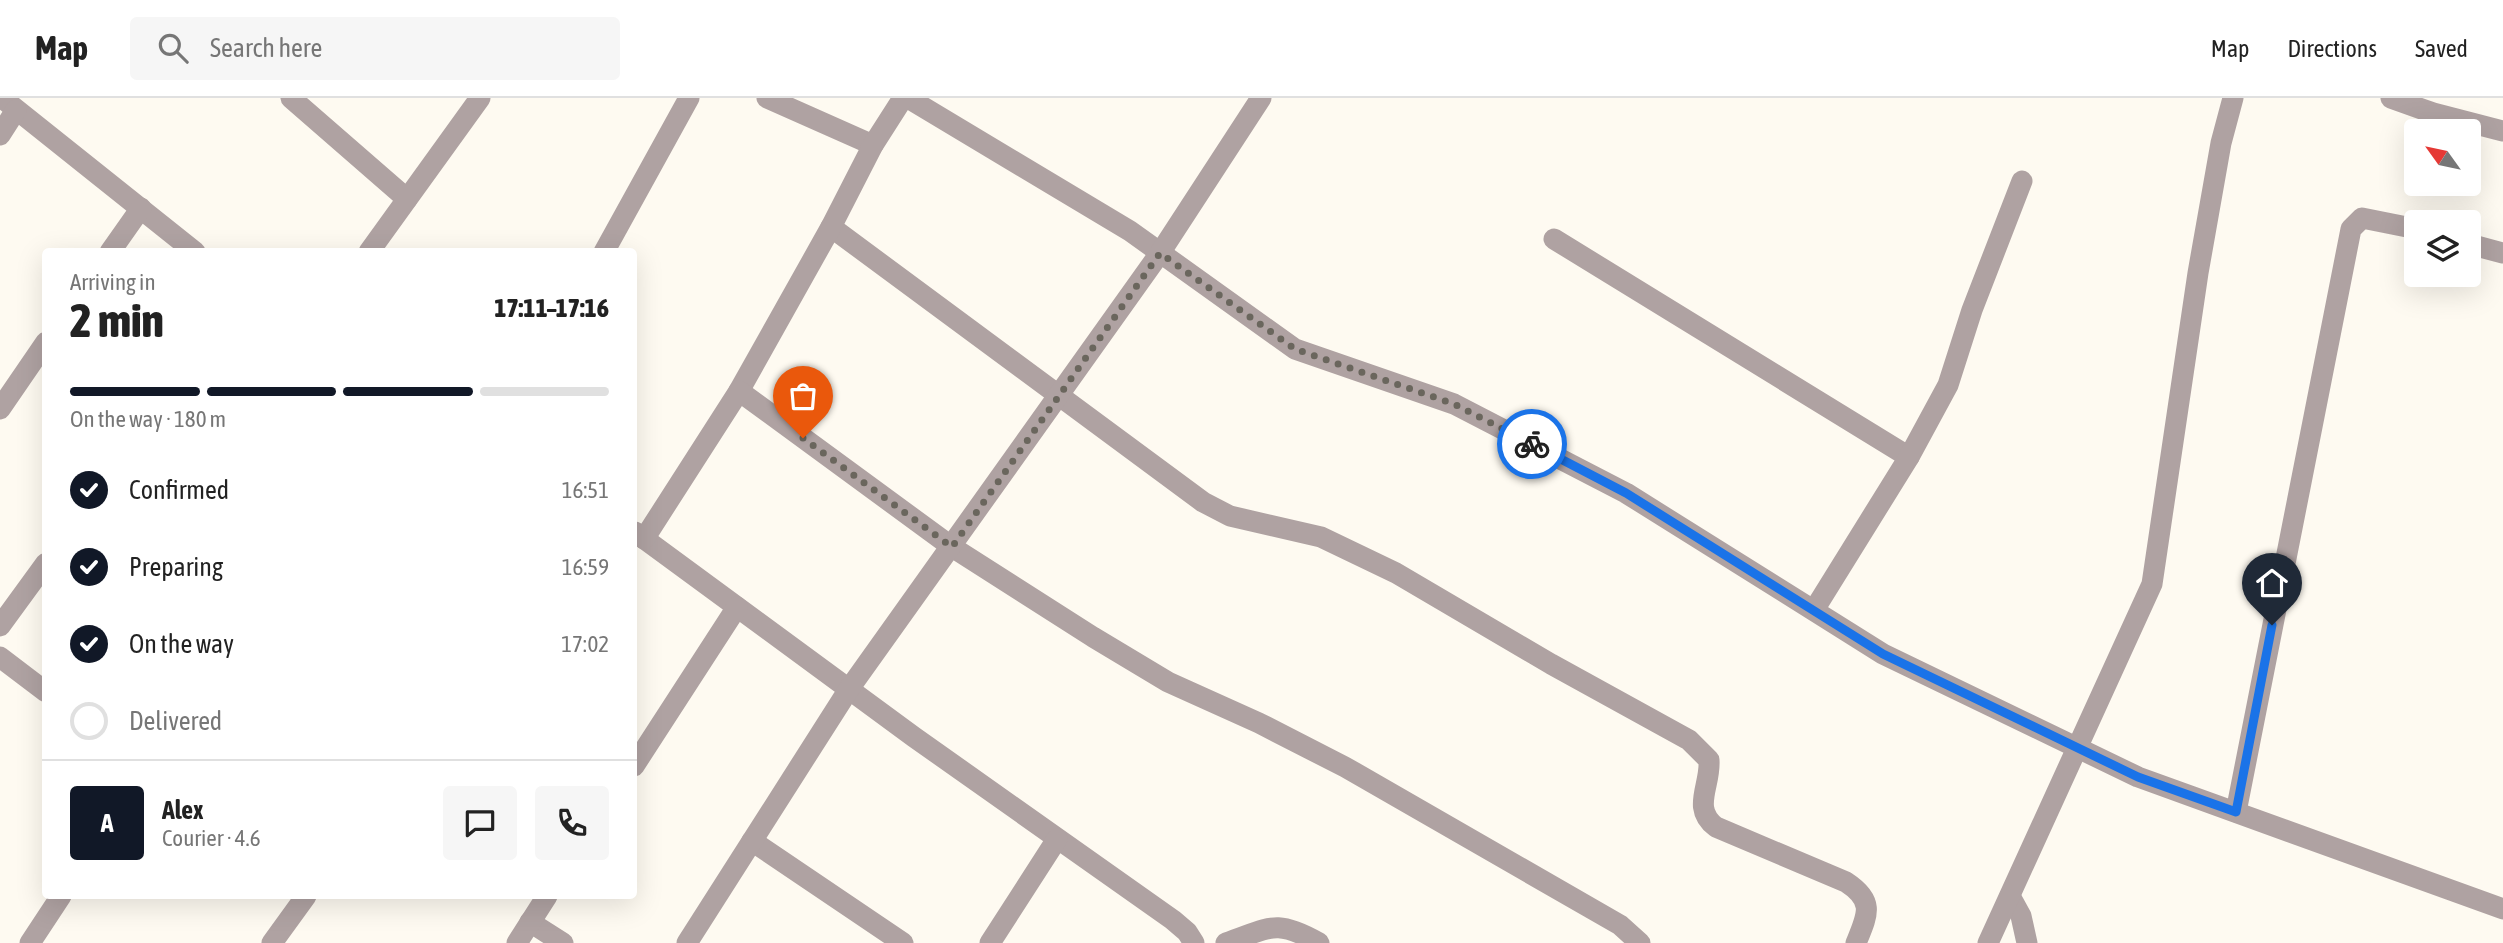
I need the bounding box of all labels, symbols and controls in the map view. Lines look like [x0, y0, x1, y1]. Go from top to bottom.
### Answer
search box [130, 17, 620, 80]
text: Map [35, 29, 88, 67]
icon: search [154, 29, 192, 67]
text: Search here [210, 33, 322, 63]
text: Map [2211, 35, 2249, 62]
text: Directions [2287, 35, 2377, 62]
text: Saved [2415, 35, 2468, 62]
north arrow [2404, 119, 2482, 196]
map controls [2404, 119, 2481, 287]
button: layers [2404, 210, 2481, 287]
text: Arriving in [70, 269, 156, 295]
text: 17:11–17:16 [494, 293, 609, 323]
text: 2 min [70, 294, 164, 347]
pin [773, 366, 833, 438]
icon: bag [784, 377, 822, 415]
text: On the way · 180 m [70, 406, 226, 432]
courier [1497, 409, 1567, 479]
icon: bike [1513, 425, 1551, 463]
icon: check [70, 471, 108, 509]
text: Confirmed [129, 475, 229, 505]
text: 16:51 [562, 477, 609, 503]
icon: check [70, 548, 108, 586]
text: Preparing [129, 552, 223, 582]
pin [2242, 553, 2302, 625]
text: 16:59 [562, 554, 609, 580]
icon: home [2253, 564, 2291, 602]
icon: check [70, 625, 108, 663]
text: On the way [129, 629, 234, 659]
text: 17:02 [561, 631, 609, 657]
text: Delivered [129, 706, 222, 736]
button: chat [443, 786, 517, 860]
button: phone [535, 786, 609, 860]
text: Alex [162, 795, 203, 825]
text: A [101, 808, 113, 838]
text: Courier · 4.6 [162, 825, 261, 851]

